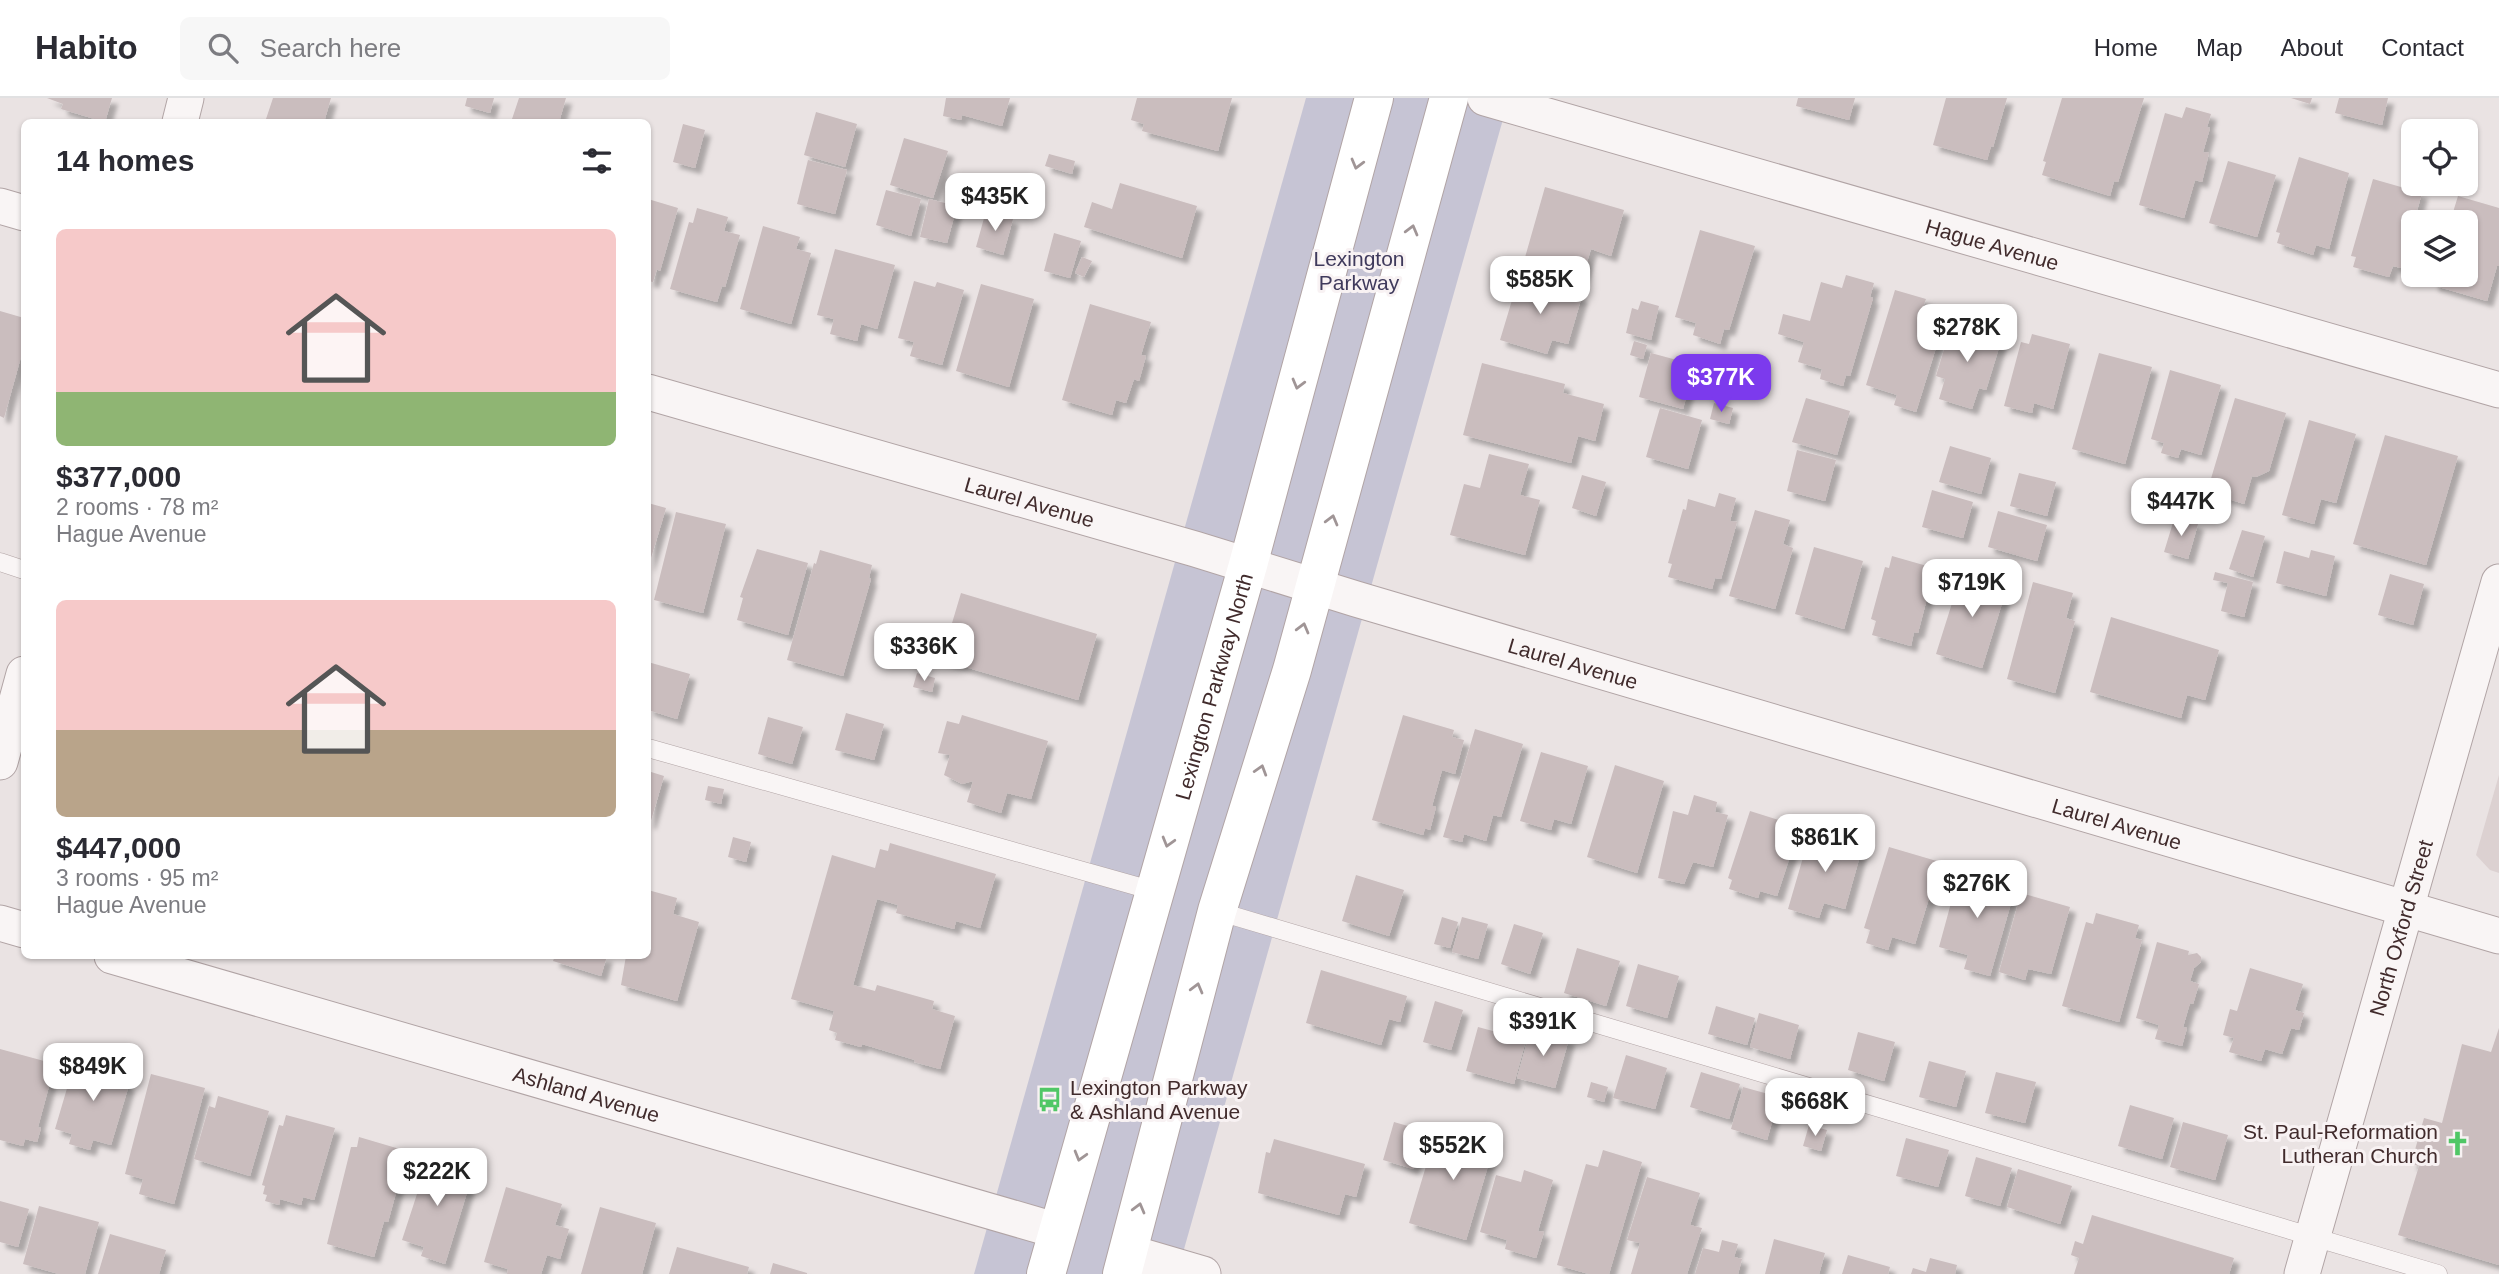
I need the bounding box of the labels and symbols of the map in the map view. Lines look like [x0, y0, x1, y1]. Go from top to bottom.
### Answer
one-way arrow [1350, 158, 1365, 170]
pin: $435K [946, 174, 1044, 233]
street label: Hague Avenue [1923, 214, 2062, 274]
one-way arrow [1404, 224, 1419, 236]
park label: Lexington Parkway [1313, 247, 1405, 294]
pin: $585K [1491, 256, 1589, 316]
pin: $278K [1918, 304, 2016, 364]
pin: $377K [1672, 354, 1770, 414]
one-way arrow [1291, 377, 1306, 389]
street label: Laurel Avenue [962, 472, 1097, 531]
pin: $447K [2132, 478, 2230, 538]
one-way arrow [1324, 514, 1339, 526]
pin: $719K [1923, 560, 2021, 619]
street label: Lexington Parkway North [1170, 570, 1257, 802]
one-way arrow [1295, 622, 1309, 634]
pin: $336K [875, 624, 973, 683]
street label: Laurel Avenue [1506, 633, 1641, 693]
one-way arrow [1253, 764, 1267, 776]
street label: Laurel Avenue [2049, 793, 2184, 853]
pin: $861K [1776, 814, 1874, 874]
one-way arrow [1162, 836, 1176, 848]
street label: North Oxford Street [2365, 837, 2437, 1019]
pin: $276K [1928, 860, 2026, 920]
one-way arrow [1189, 982, 1203, 994]
pin: $391K [1494, 998, 1592, 1058]
pin: $849K [44, 1044, 142, 1103]
street label: Ashland Avenue [510, 1062, 662, 1126]
place label: Lexington Parkway & Ashland Avenue [1070, 1076, 1248, 1123]
pin: $668K [1766, 1079, 1864, 1138]
bus stop icon: Lexington Parkway & Ashland Avenue [1036, 1085, 1064, 1113]
place label: St. Paul-Reformation Lutheran Church [2243, 1120, 2438, 1167]
pin: $552K [1404, 1122, 1502, 1182]
church icon: St. Paul-Reformation Lutheran Church [2444, 1129, 2472, 1157]
pin: $222K [388, 1148, 486, 1208]
one-way arrow [1073, 1150, 1088, 1162]
one-way arrow [1131, 1202, 1146, 1214]

